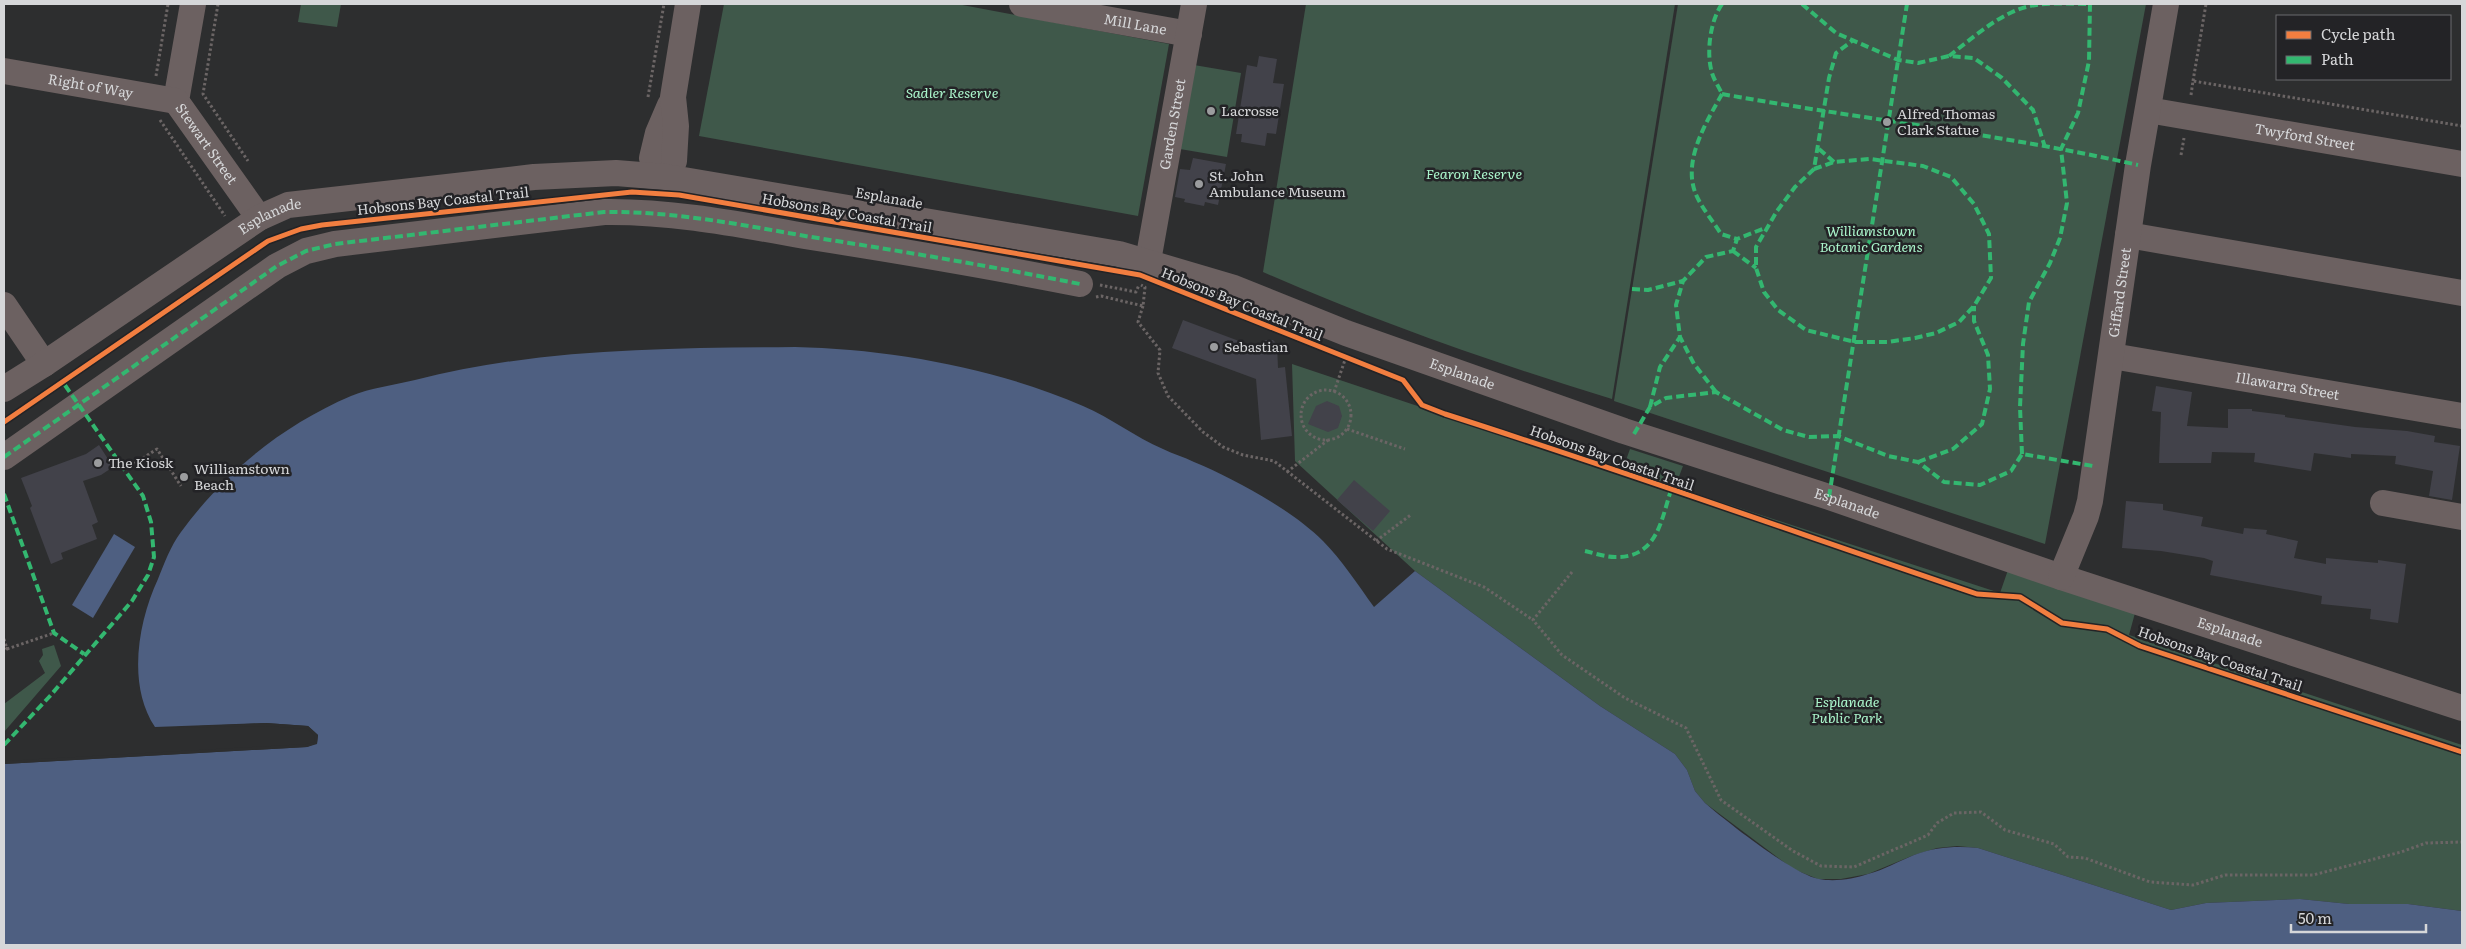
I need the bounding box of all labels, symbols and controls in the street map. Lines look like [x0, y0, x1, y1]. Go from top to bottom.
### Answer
street label: Mill Lane [1102, 8, 1168, 39]
legend [2276, 15, 2451, 80]
text: Cycle path [2321, 22, 2396, 45]
text: Path [2321, 47, 2354, 70]
street label: Right of Way [47, 68, 136, 103]
street label: Garden Street [1154, 77, 1190, 171]
park label: Sadler Reserve [906, 82, 999, 102]
street label: Stewart Street [171, 99, 243, 188]
place label: Lacrosse [1221, 100, 1279, 120]
place label: Alfred Thomas Clark Statue [1897, 103, 1995, 139]
marker: Lacrosse [1205, 105, 1217, 117]
marker: Alfred Thomas Clark Statue [1881, 116, 1893, 128]
street label: Twyford Street [2253, 117, 2357, 155]
park label: Fearon Reserve [1426, 163, 1523, 183]
place label: St. John Ambulance Museum [1209, 165, 1346, 201]
marker: St. John Ambulance Museum [1193, 178, 1205, 190]
street label: Hobsons Bay Coastal Trail [356, 181, 530, 219]
street label: Esplanade [854, 181, 924, 213]
street label: Hobsons Bay Coastal Trail [760, 187, 934, 237]
street label: Esplanade [234, 193, 302, 238]
park label: Williamstown Botanic Gardens [1819, 220, 1923, 256]
street label: Giffard Street [2102, 246, 2135, 339]
street label: Hobsons Bay Coastal Trail [1158, 261, 1327, 345]
place label: Sebastian [1224, 336, 1288, 356]
marker: Sebastian [1208, 341, 1220, 353]
street label: Esplanade [1427, 352, 1498, 394]
street label: Illawarra Street [2234, 366, 2341, 404]
street label: Hobsons Bay Coastal Trail [1527, 419, 1698, 495]
place label: The Kiosk [108, 452, 174, 472]
marker: The Kiosk [92, 457, 104, 469]
place label: Williamstown Beach [194, 458, 290, 494]
marker: Williamstown Beach [178, 471, 190, 483]
street label: Esplanade [1812, 482, 1883, 523]
street label: Esplanade [2195, 611, 2266, 651]
street label: Hobsons Bay Coastal Trail [2135, 620, 2306, 696]
park label: Esplanade Public Park [1811, 691, 1883, 727]
scale bar [2291, 902, 2426, 934]
text: 50 m [2298, 906, 2332, 929]

